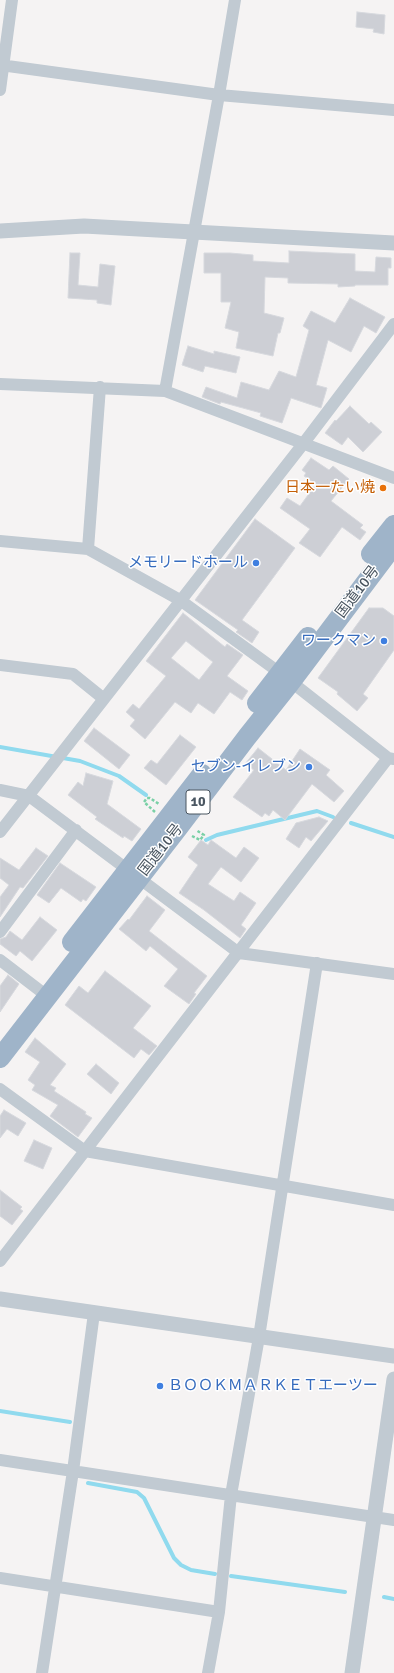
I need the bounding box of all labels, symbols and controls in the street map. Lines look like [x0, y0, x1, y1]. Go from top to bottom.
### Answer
place label: 日本一たい焼 [285, 479, 375, 497]
marker: 日本一たい焼 [378, 483, 388, 493]
place label: メモリードホール [128, 554, 248, 572]
marker: メモリードホール [251, 558, 261, 568]
street label: 国道10号 [332, 562, 384, 622]
place label: ワークマン [301, 632, 376, 650]
marker: ワークマン [379, 636, 389, 646]
place label: セブン-イレブン [191, 758, 301, 776]
marker: セブン-イレブン [304, 762, 314, 772]
road number: 10 [186, 790, 210, 814]
street label: 国道10号 [135, 820, 187, 880]
place label: ＢＯＯＫＭＡＲＫＥＴエーツー [168, 1377, 378, 1395]
marker: ＢＯＯＫＭＡＲＫＥＴエーツー [155, 1381, 165, 1391]

